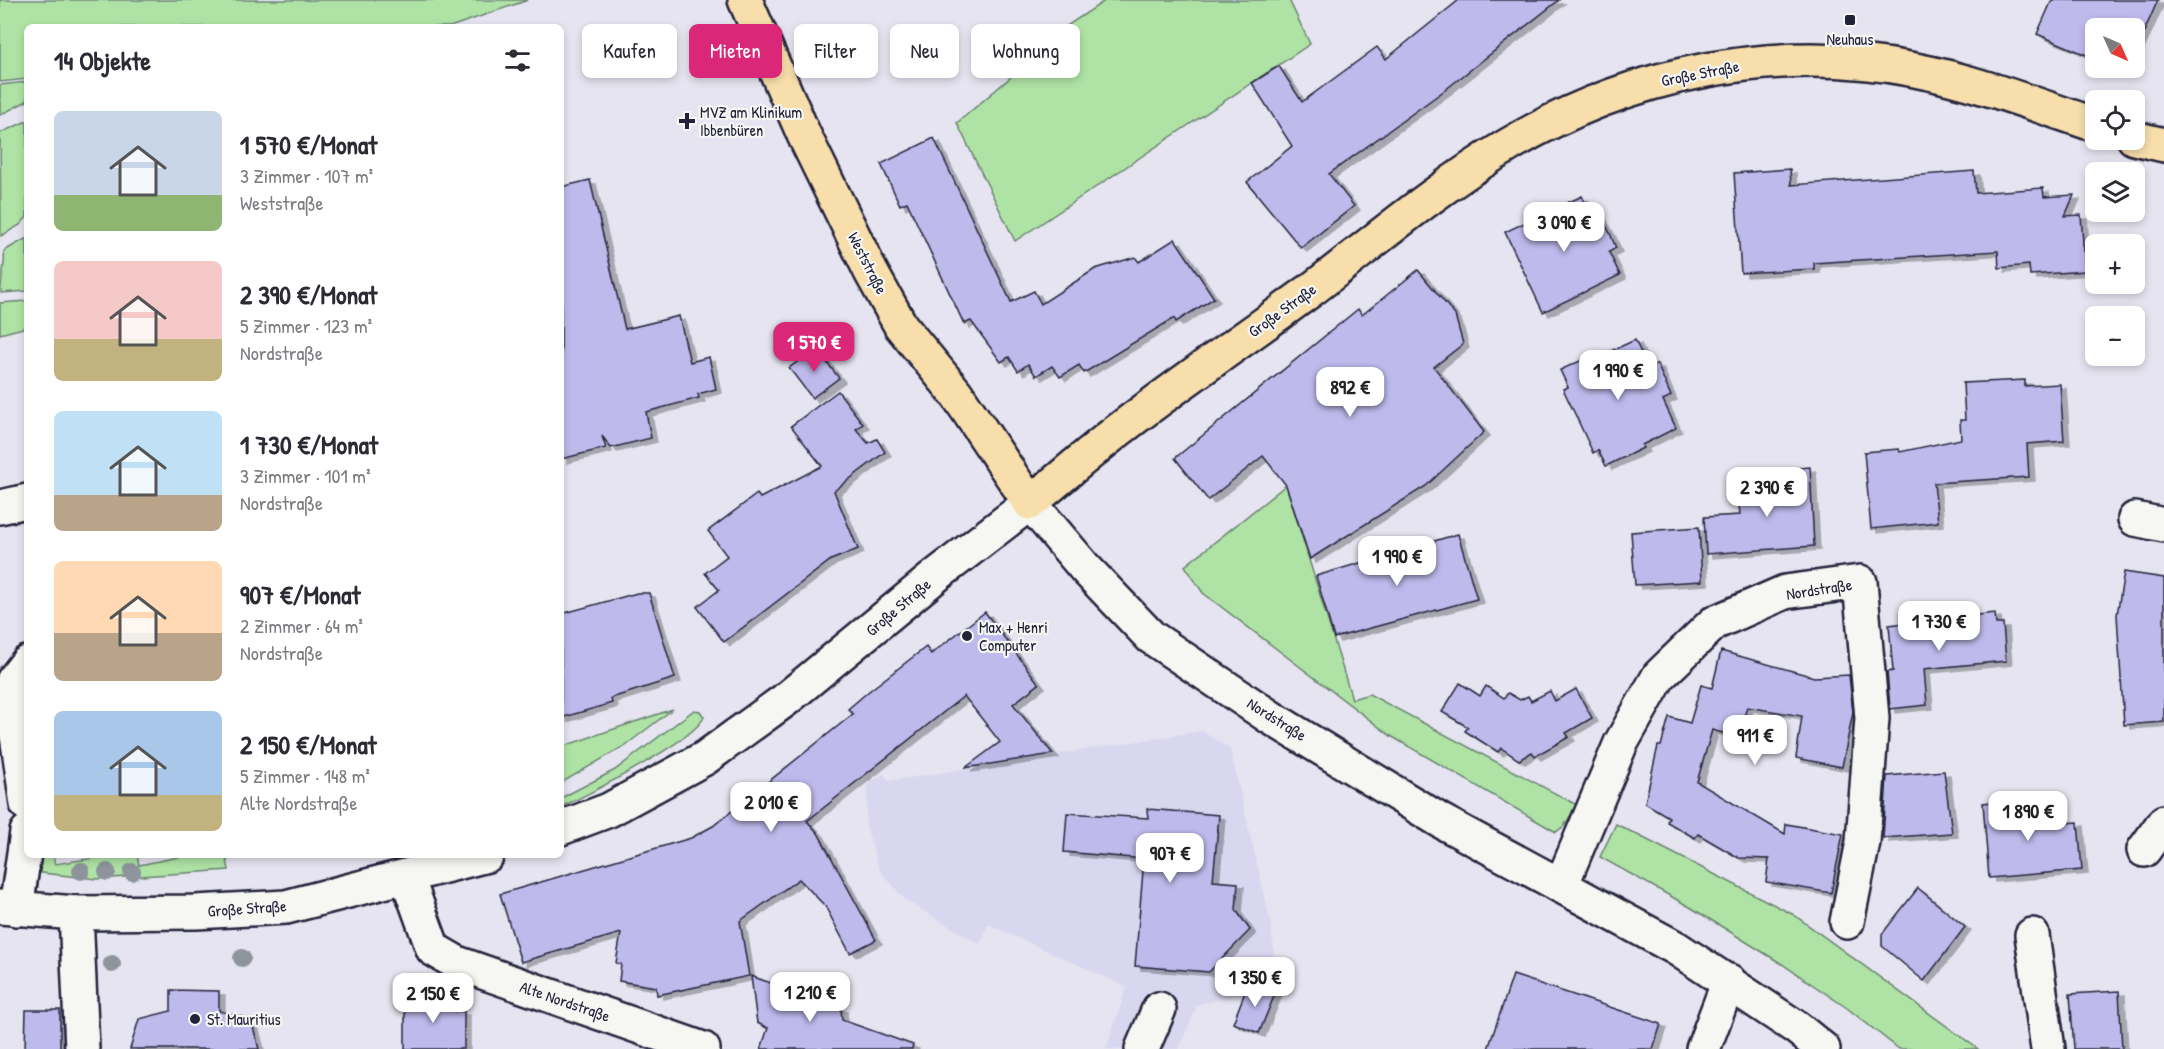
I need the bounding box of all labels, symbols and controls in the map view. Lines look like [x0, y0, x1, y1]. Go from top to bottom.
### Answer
marker: Neuhaus [1843, 13, 1857, 27]
north arrow [2085, 18, 2145, 78]
map controls [2085, 18, 2145, 366]
chip: Kaufen [582, 24, 677, 78]
chip: Mieten [689, 24, 782, 78]
chip: Filter [794, 24, 878, 78]
chip: Neu [890, 24, 959, 78]
chip: Wohnung [971, 24, 1080, 78]
place label: Neuhaus [1827, 28, 1873, 50]
text: 14 Objekte [54, 43, 151, 78]
icon: filters [501, 44, 534, 77]
street label: Große Straße [1659, 55, 1741, 91]
button: locate [2085, 90, 2145, 150]
place label: MVZ am Klinikum Ibbenbüren [700, 101, 802, 141]
marker: MVZ am Klinikum Ibbenbüren [678, 112, 696, 130]
text: 1 570 €/Monat [240, 127, 377, 162]
icon: home [102, 135, 174, 207]
text: 3 Zimmer · 107 m² [240, 162, 373, 189]
button: layers [2085, 162, 2145, 222]
text: Weststraße [240, 189, 324, 216]
pin: 3 090 € [1509, 202, 1619, 253]
text: 3 090 € [1537, 208, 1591, 235]
street label: Weststraße [843, 228, 893, 298]
button: + [2085, 234, 2145, 294]
text: 2 390 €/Monat [240, 277, 377, 312]
street label: Große Straße [1244, 278, 1321, 342]
icon: home [102, 285, 174, 357]
button: − [2085, 306, 2145, 366]
text: 5 Zimmer · 123 m² [240, 312, 372, 339]
pin: 1 570 € [759, 322, 869, 373]
text: 1 570 € [787, 328, 841, 355]
text: Nordstraße [240, 339, 323, 366]
pin: 1 990 € [1563, 350, 1673, 401]
text: 1 990 € [1593, 356, 1643, 383]
pin: 892 € [1308, 367, 1392, 418]
text: 892 € [1330, 373, 1370, 400]
text: 1 730 €/Monat [240, 427, 378, 462]
icon: home [102, 435, 174, 507]
text: 3 Zimmer · 101 m² [240, 462, 371, 489]
pin: 2 390 € [1712, 467, 1822, 518]
text: 2 390 € [1740, 473, 1794, 500]
text: Nordstraße [240, 489, 323, 516]
pin: 1 990 € [1342, 536, 1452, 587]
text: 1 990 € [1372, 542, 1422, 569]
street label: Große Straße [861, 573, 936, 641]
street label: Nordstraße [1785, 573, 1854, 605]
text: 907 €/Monat [240, 577, 360, 612]
icon: home [102, 585, 174, 657]
pin: 1 730 € [1884, 601, 1994, 652]
text: 1 730 € [1912, 607, 1966, 634]
text: 2 Zimmer · 64 m² [240, 612, 363, 639]
place label: Max + Henri Computer [979, 616, 1048, 656]
marker: Max + Henri Computer [960, 629, 974, 643]
text: Nordstraße [240, 639, 323, 666]
street label: Nordstraße [1243, 692, 1311, 746]
pin: 911 € [1713, 715, 1797, 766]
text: 911 € [1737, 721, 1773, 748]
text: 2 150 €/Monat [240, 727, 377, 762]
icon: home [102, 735, 174, 807]
text: 5 Zimmer · 148 m² [240, 762, 370, 789]
pin: 2 010 € [716, 782, 826, 833]
text: 2 010 € [744, 788, 798, 815]
text: Alte Nordstraße [240, 789, 357, 816]
pin: 1 890 € [1973, 791, 2083, 842]
text: 1 890 € [2002, 797, 2054, 824]
pin: 907 € [1128, 833, 1212, 884]
text: 907 € [1150, 839, 1190, 866]
street label: Große Straße [207, 894, 288, 922]
pin: 1 350 € [1200, 957, 1310, 1008]
text: 1 350 € [1229, 963, 1281, 990]
pin: 1 210 € [755, 972, 865, 1023]
pin: 2 150 € [378, 973, 488, 1024]
street label: Alte Nordstraße [517, 975, 614, 1027]
text: 1 210 € [784, 978, 836, 1005]
text: 2 150 € [407, 979, 459, 1006]
place label: St. Mauritius [207, 1008, 281, 1030]
marker: St. Mauritius [188, 1012, 202, 1026]

